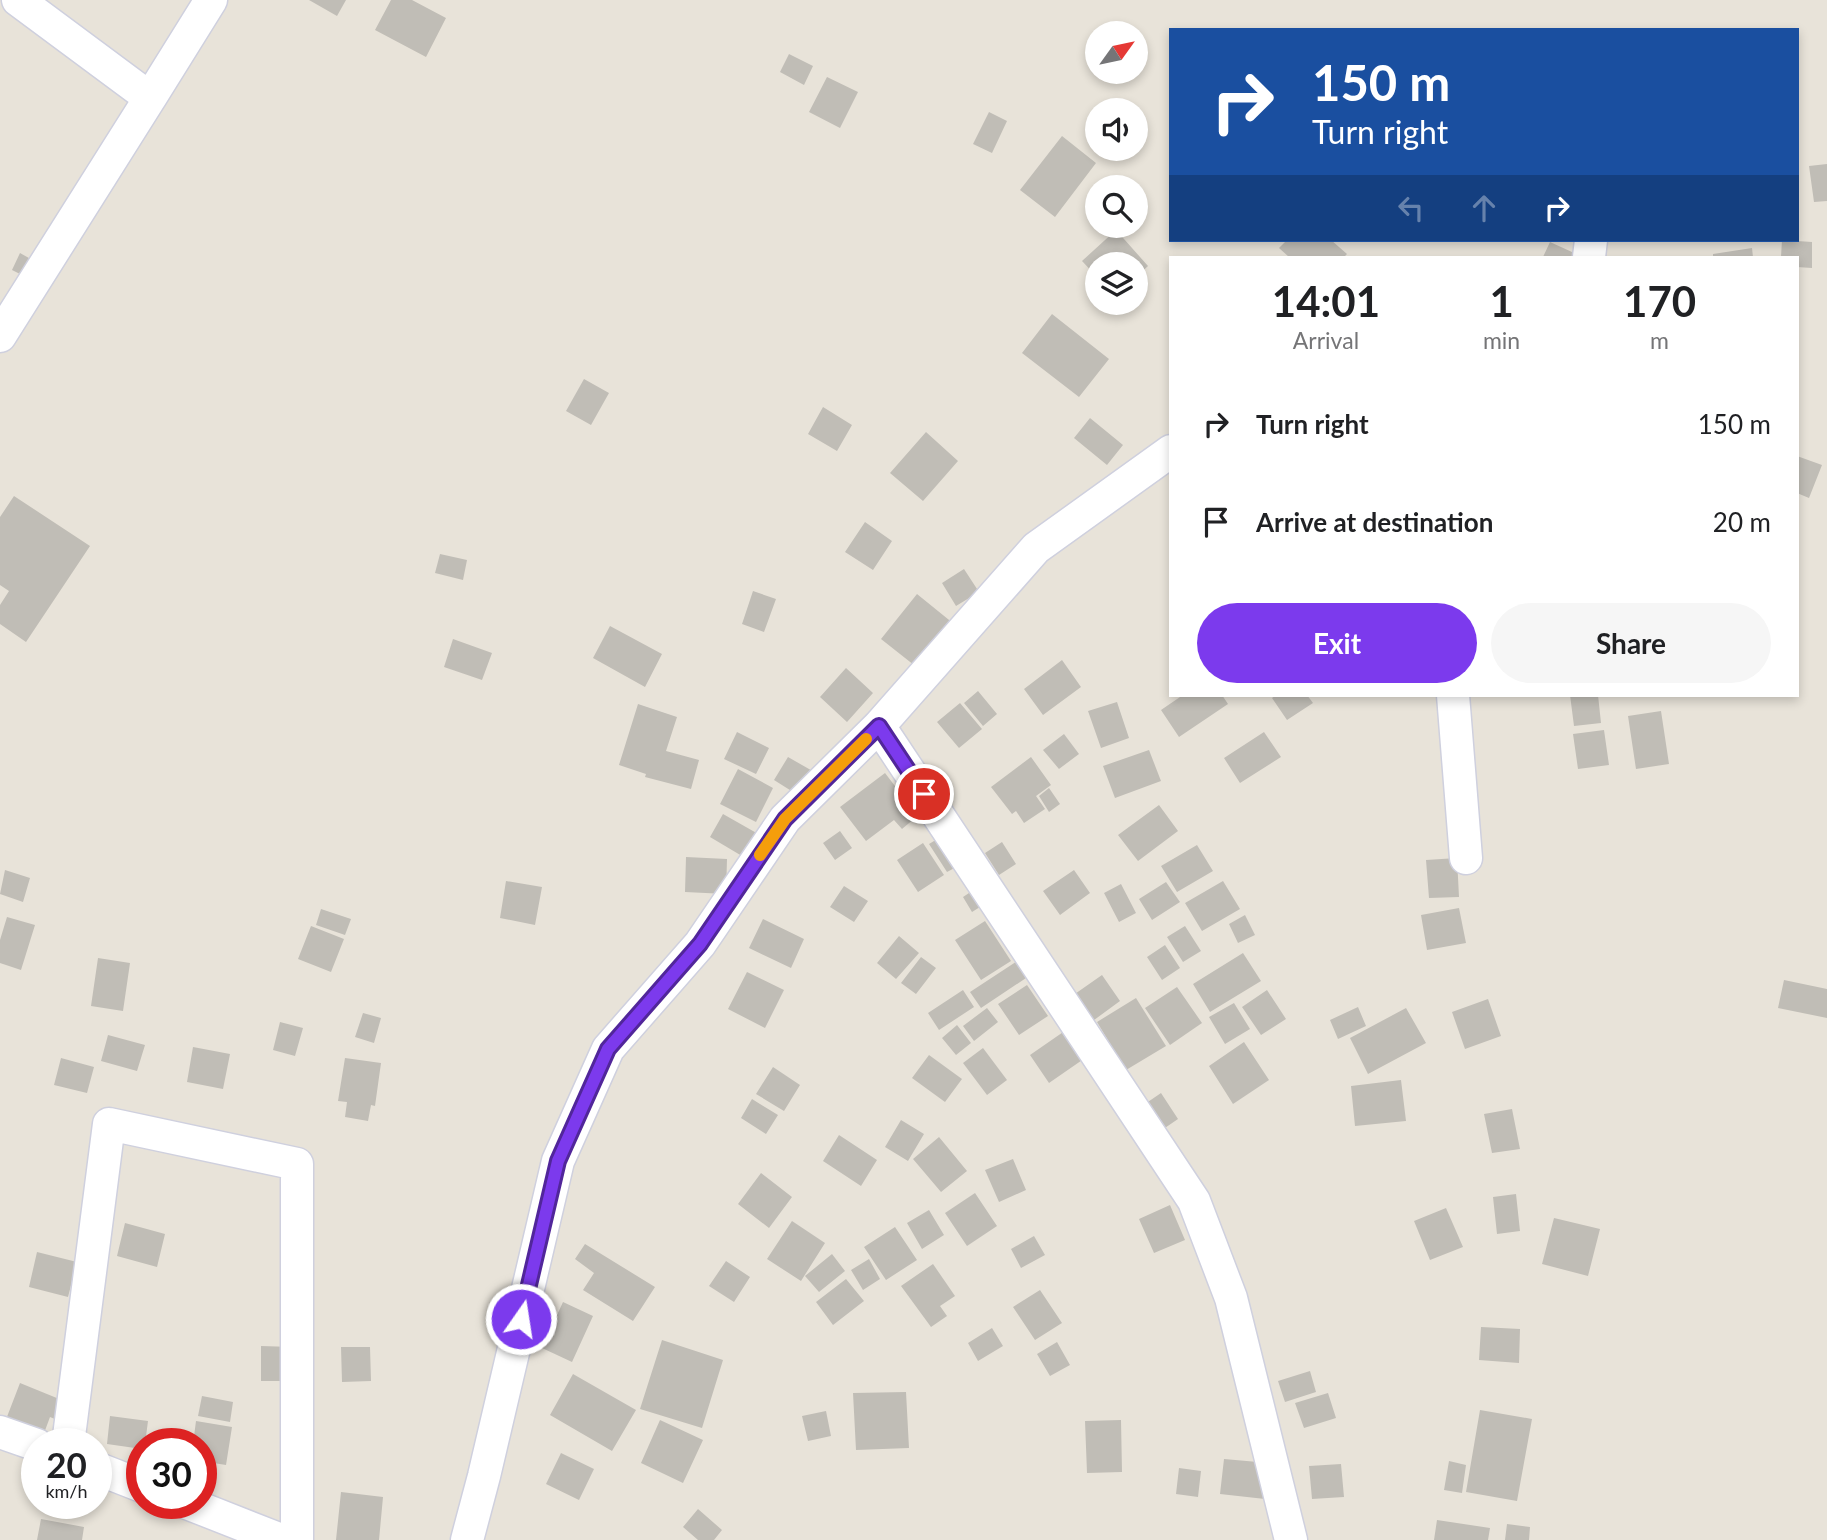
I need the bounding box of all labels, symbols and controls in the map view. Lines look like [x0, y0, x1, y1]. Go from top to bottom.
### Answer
north arrow [1085, 21, 1148, 84]
map controls [1085, 21, 1148, 315]
text: 150 m [1312, 53, 1450, 111]
icon: right [1197, 56, 1288, 147]
button: sound [1085, 98, 1148, 161]
text: Turn right [1312, 112, 1448, 151]
button: search [1085, 175, 1148, 238]
icon: left [1392, 189, 1430, 227]
icon: ahead [1465, 189, 1503, 227]
icon: right [1538, 189, 1576, 227]
button: layers [1085, 252, 1148, 315]
text: 14:01 [1272, 276, 1380, 326]
text: 1 [1489, 276, 1514, 326]
text: 170 [1623, 276, 1696, 326]
text: Arrival [1293, 326, 1359, 354]
text: min [1483, 326, 1520, 354]
text: m [1650, 326, 1669, 354]
icon: right [1197, 405, 1235, 443]
text: Turn right [1256, 408, 1369, 440]
text: 150 m [1698, 408, 1771, 440]
icon: arrive [1197, 503, 1235, 541]
text: Arrive at destination [1256, 506, 1493, 538]
text: 20 m [1713, 506, 1771, 538]
button: Exit [1197, 603, 1477, 683]
button: Share [1491, 603, 1771, 683]
pin [894, 764, 954, 824]
icon: arrive [905, 775, 943, 813]
position arrow [484, 1282, 558, 1356]
speed limit sign: 30 [126, 1428, 217, 1519]
text: 20 [46, 1443, 87, 1485]
text: km/h [45, 1480, 88, 1502]

